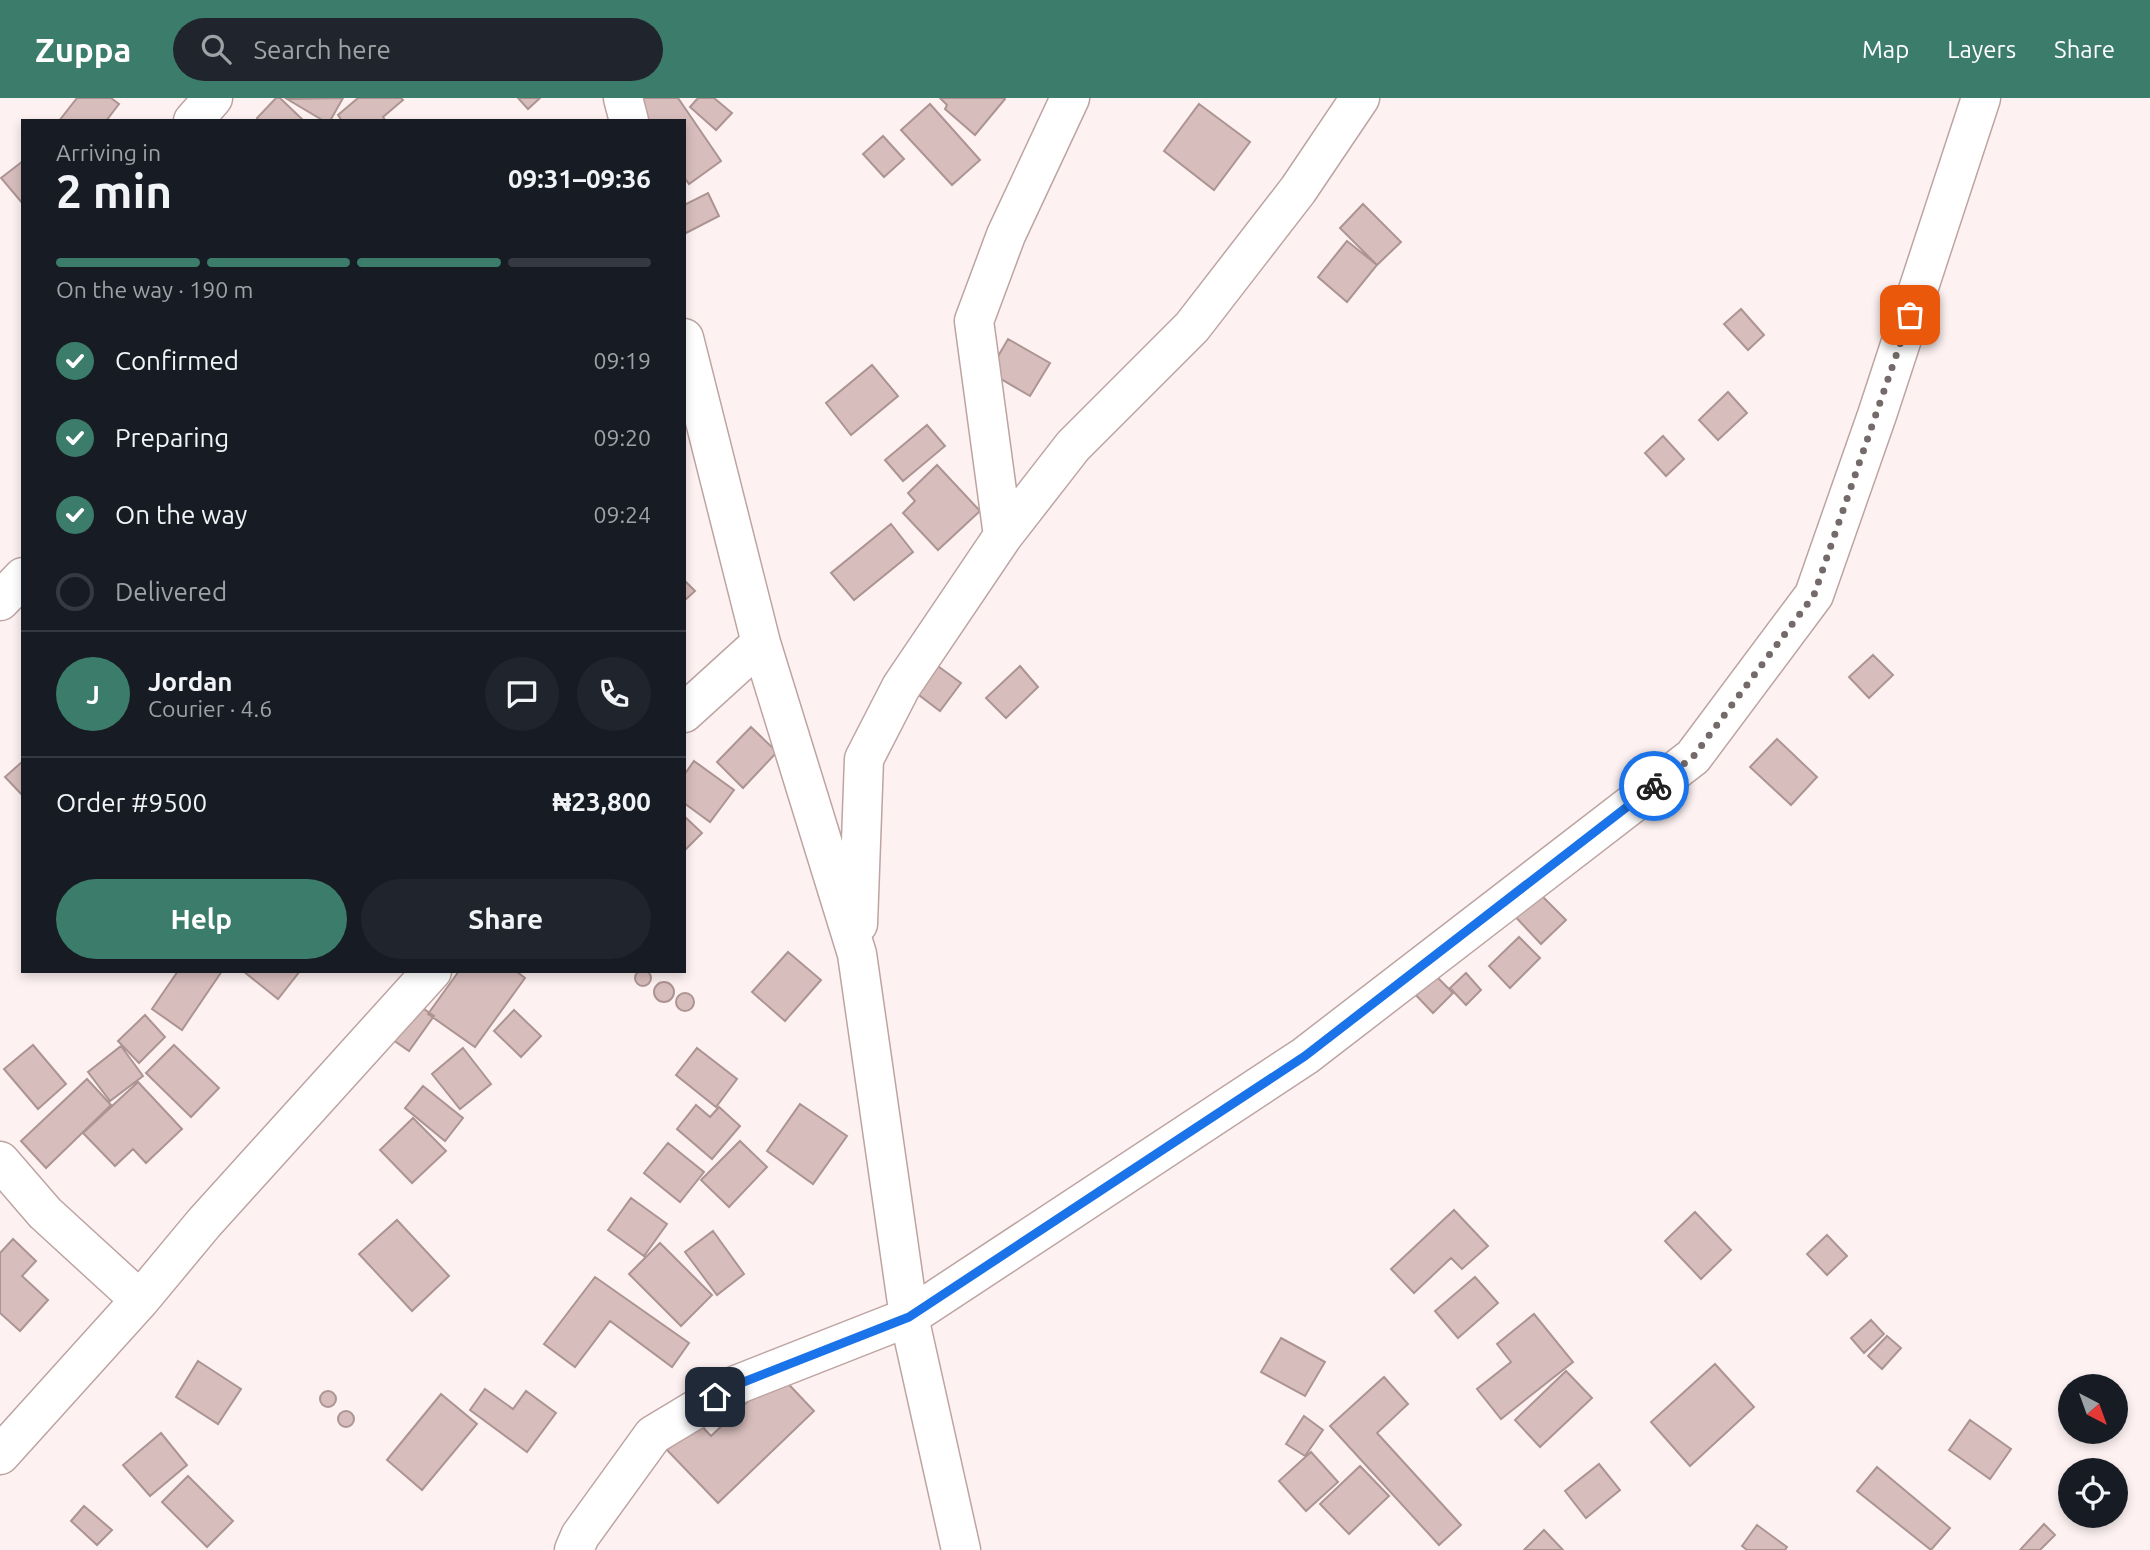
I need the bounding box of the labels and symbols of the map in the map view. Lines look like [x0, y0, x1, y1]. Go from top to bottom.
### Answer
pin [1880, 285, 1940, 345]
courier [1619, 751, 1689, 821]
pin [685, 1367, 745, 1427]
north arrow [2058, 1374, 2128, 1444]

